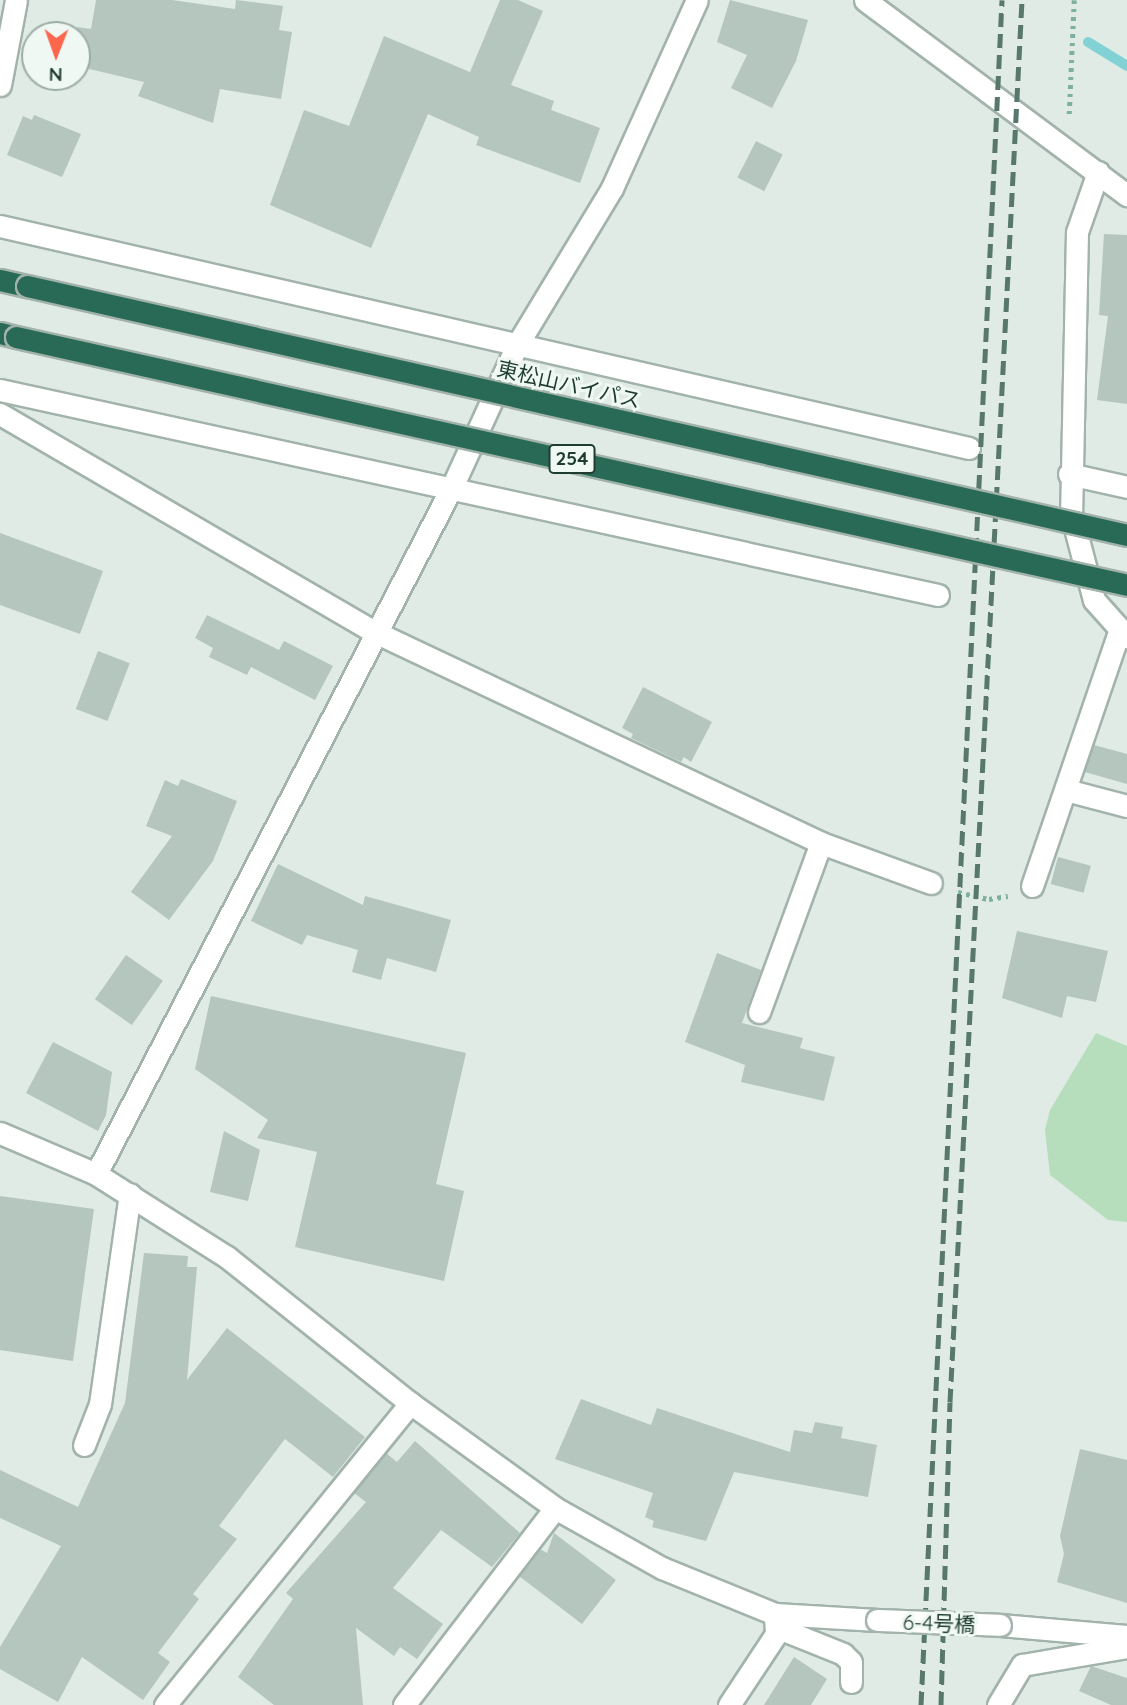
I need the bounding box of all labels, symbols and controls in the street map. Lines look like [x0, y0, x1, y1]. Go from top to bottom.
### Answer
north arrow [21, 21, 91, 91]
text: N [48, 63, 63, 87]
street label: 東松山バイパス [495, 355, 643, 413]
road number: 254 [548, 444, 596, 474]
street label: 6-4号橋 [902, 1609, 976, 1637]

